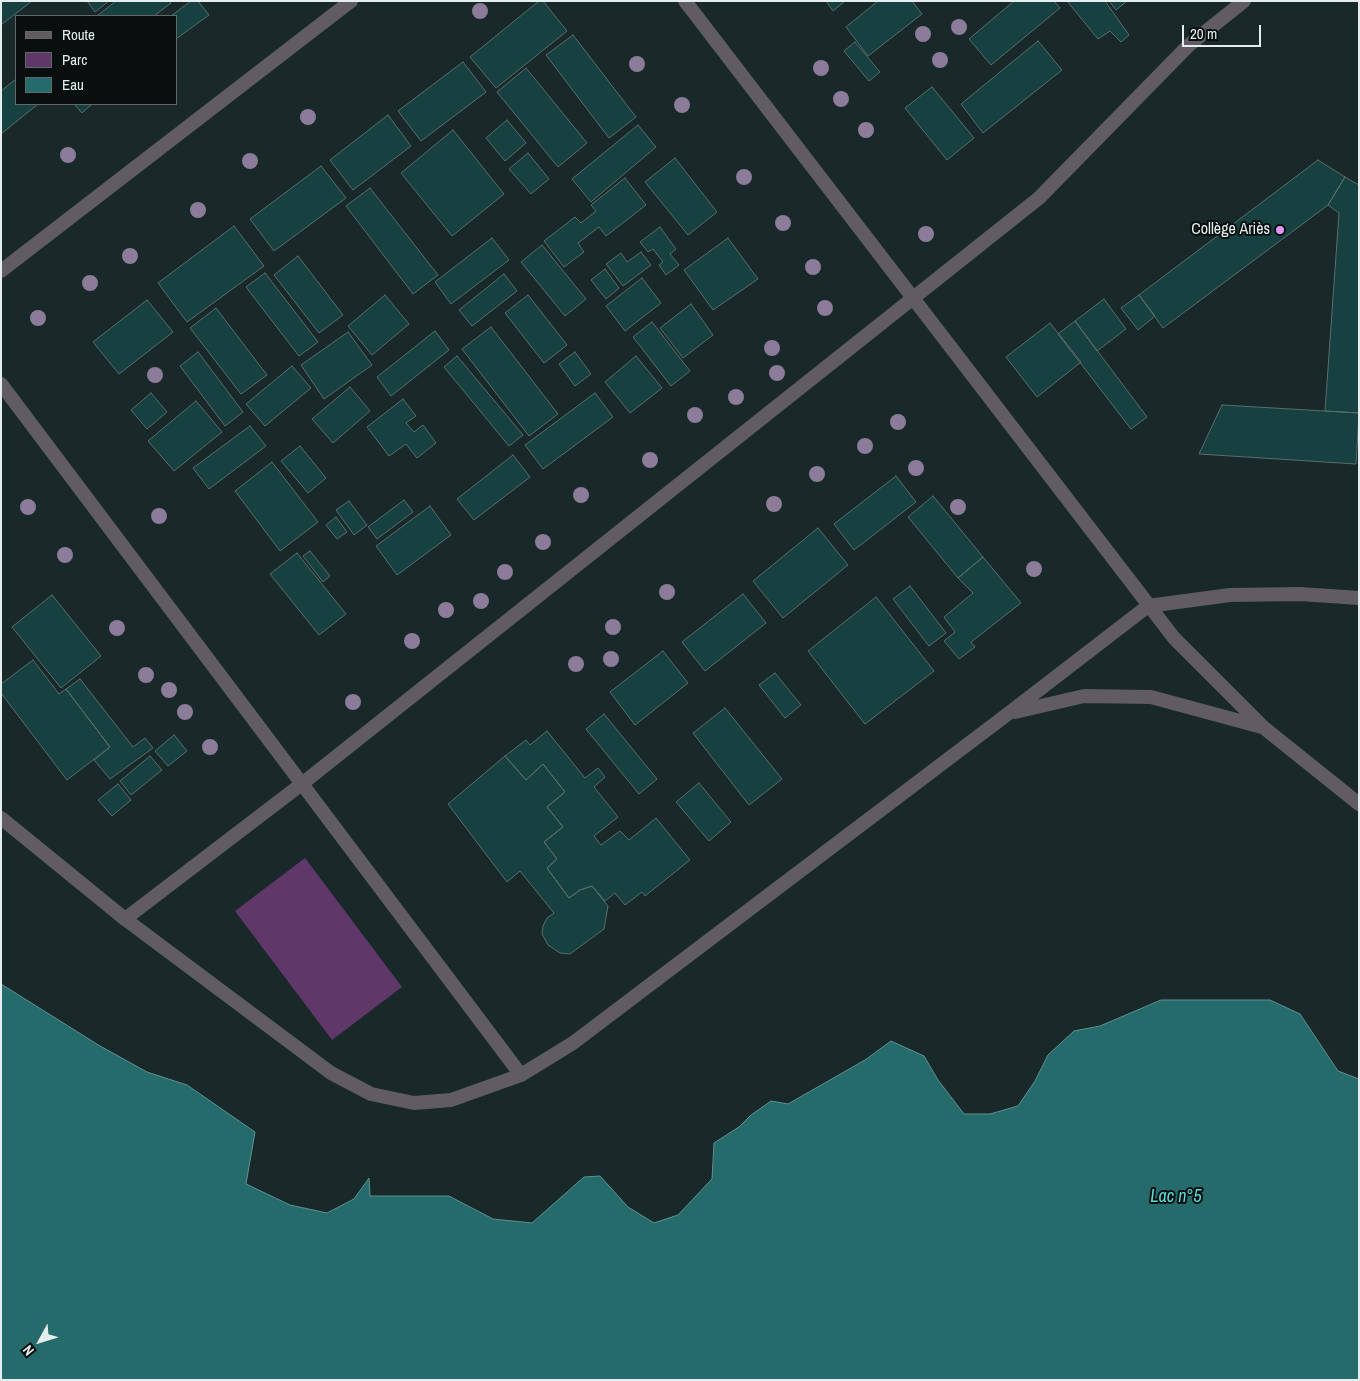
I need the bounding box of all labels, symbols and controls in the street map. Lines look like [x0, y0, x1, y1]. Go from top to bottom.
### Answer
legend [15, 15, 178, 105]
scale bar [1185, 15, 1264, 47]
text: 20 m [1190, 23, 1217, 44]
text: Route [62, 24, 95, 45]
text: Parc [62, 49, 87, 70]
text: Eau [62, 74, 84, 95]
place label: Collège Ariès [1191, 220, 1270, 240]
marker: Collège Ariès [1274, 224, 1286, 236]
water label: Lac n°5 [1150, 1186, 1202, 1208]
north arrow [15, 1316, 65, 1366]
text: N [19, 1342, 38, 1359]

